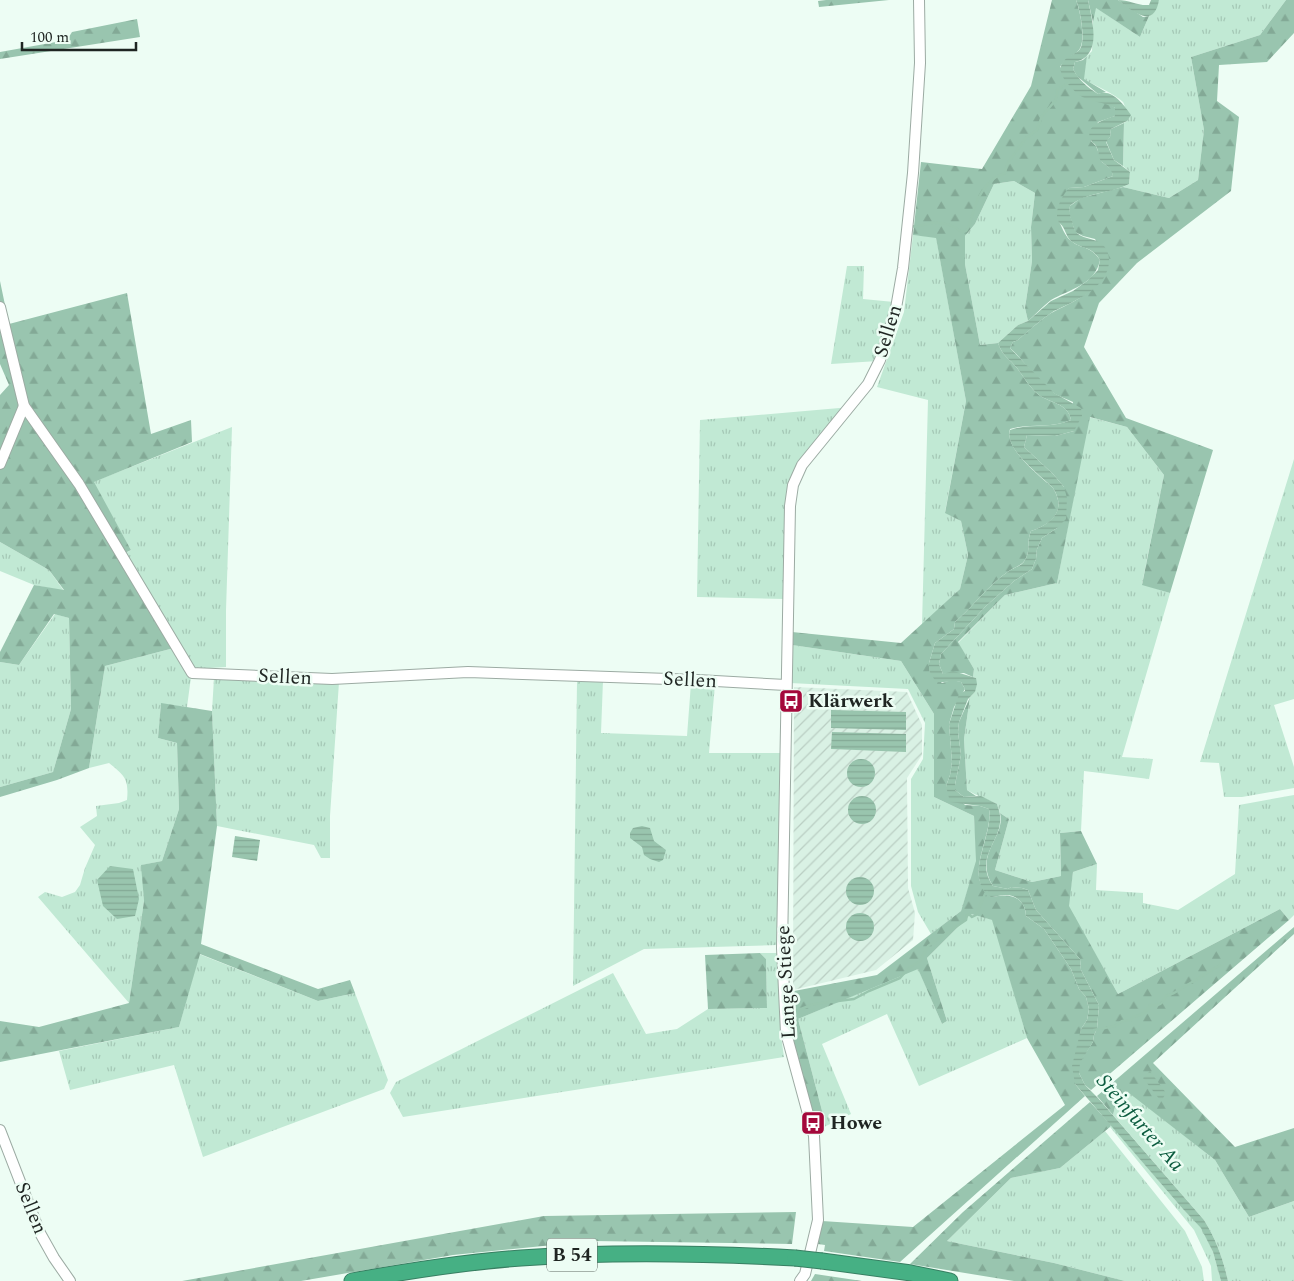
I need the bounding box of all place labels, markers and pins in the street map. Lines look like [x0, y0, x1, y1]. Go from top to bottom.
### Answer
place label: Klärwerk [808, 686, 894, 716]
bus stop icon: Klärwerk [778, 688, 804, 714]
place label: Howe [830, 1108, 882, 1138]
bus stop icon: Howe [800, 1110, 826, 1136]

